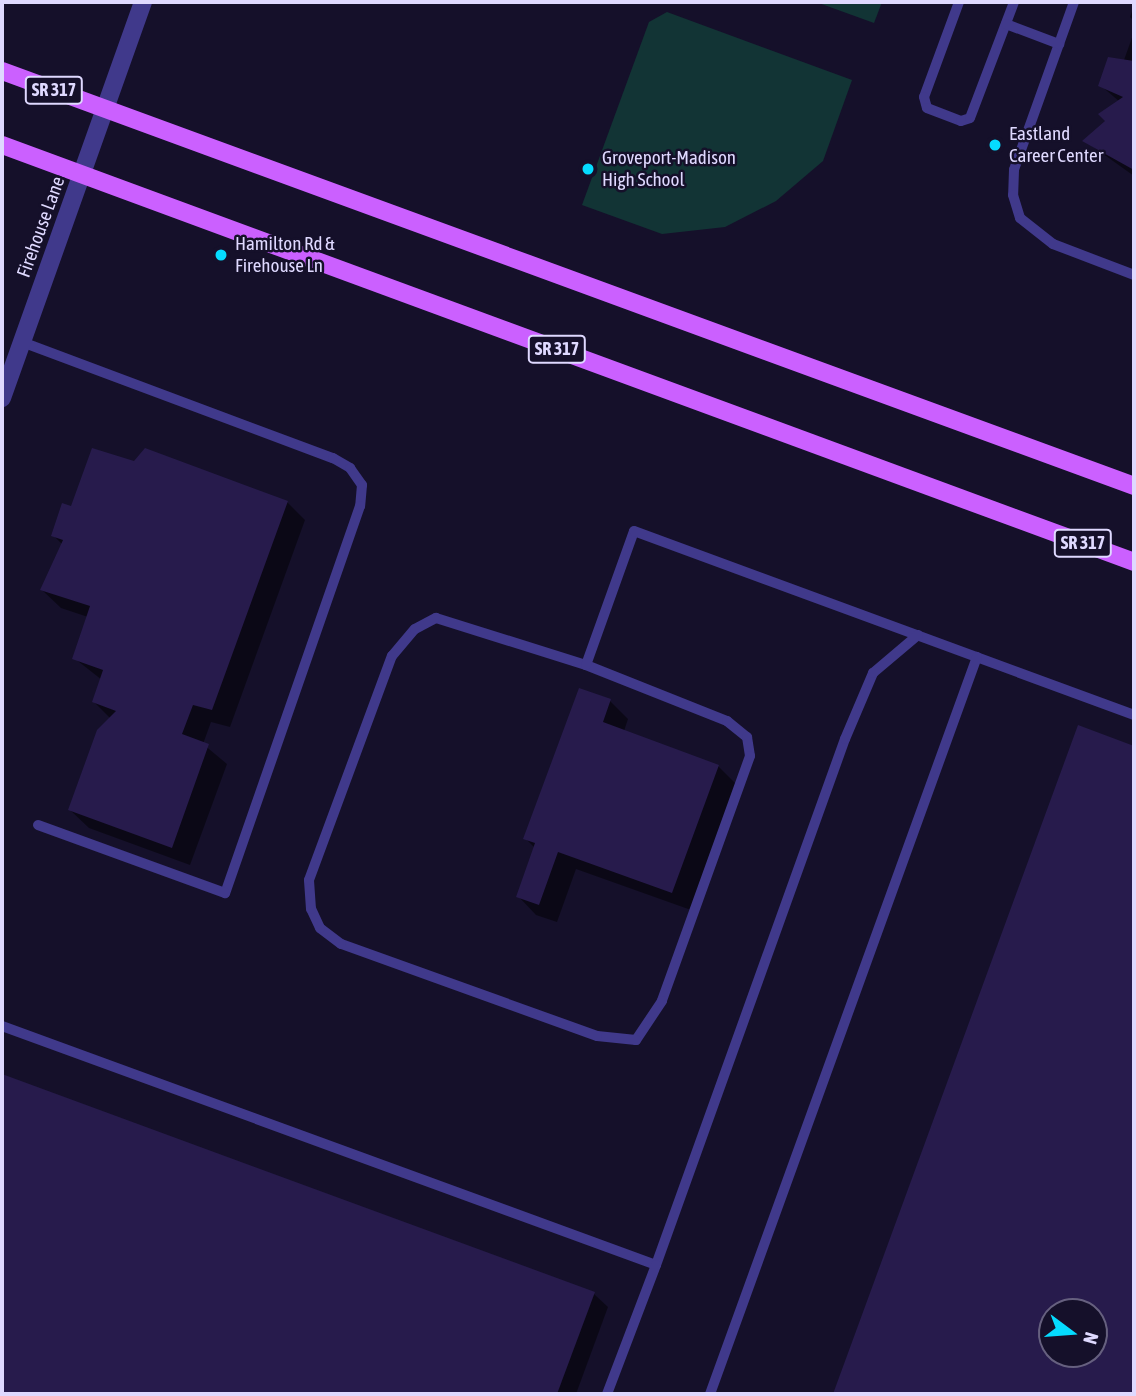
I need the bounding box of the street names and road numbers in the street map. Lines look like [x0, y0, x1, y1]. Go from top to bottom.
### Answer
road number: SR 317 [24, 76, 84, 104]
street label: Firehouse Lane [12, 174, 70, 280]
road number: SR 317 [527, 334, 587, 363]
road number: SR 317 [1053, 528, 1113, 558]

